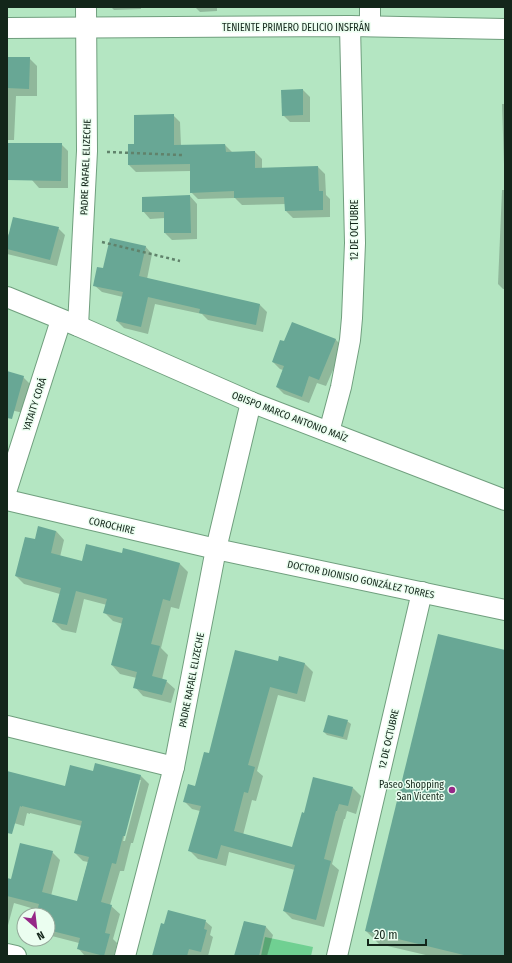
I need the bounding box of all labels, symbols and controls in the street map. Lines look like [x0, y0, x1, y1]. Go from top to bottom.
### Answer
street label: TENIENTE PRIMERO DELICIO INSFRÁN [222, 20, 370, 34]
street label: PADRE RAFAEL ELIZECHE [78, 118, 94, 215]
street label: 12 DE OCTUBRE [349, 199, 361, 260]
street label: YATAITY CORÁ [19, 375, 49, 432]
street label: OBISPO MARCO ANTONIO MAÍZ [230, 387, 350, 445]
street label: COROCHIRE [88, 515, 136, 537]
street label: DOCTOR DIONISIO GONZÁLEZ TORRES [286, 557, 436, 601]
street label: PADRE RAFAEL ELIZECHE [177, 631, 207, 729]
street label: 12 DE OCTUBRE [376, 708, 402, 770]
place label: Paseo Shopping San Vicente [379, 779, 444, 803]
marker: Paseo Shopping San Vicente [447, 785, 457, 795]
north arrow [16, 907, 56, 947]
scale bar [368, 921, 426, 947]
text: N [34, 928, 46, 943]
text: 20 m [374, 928, 398, 942]

